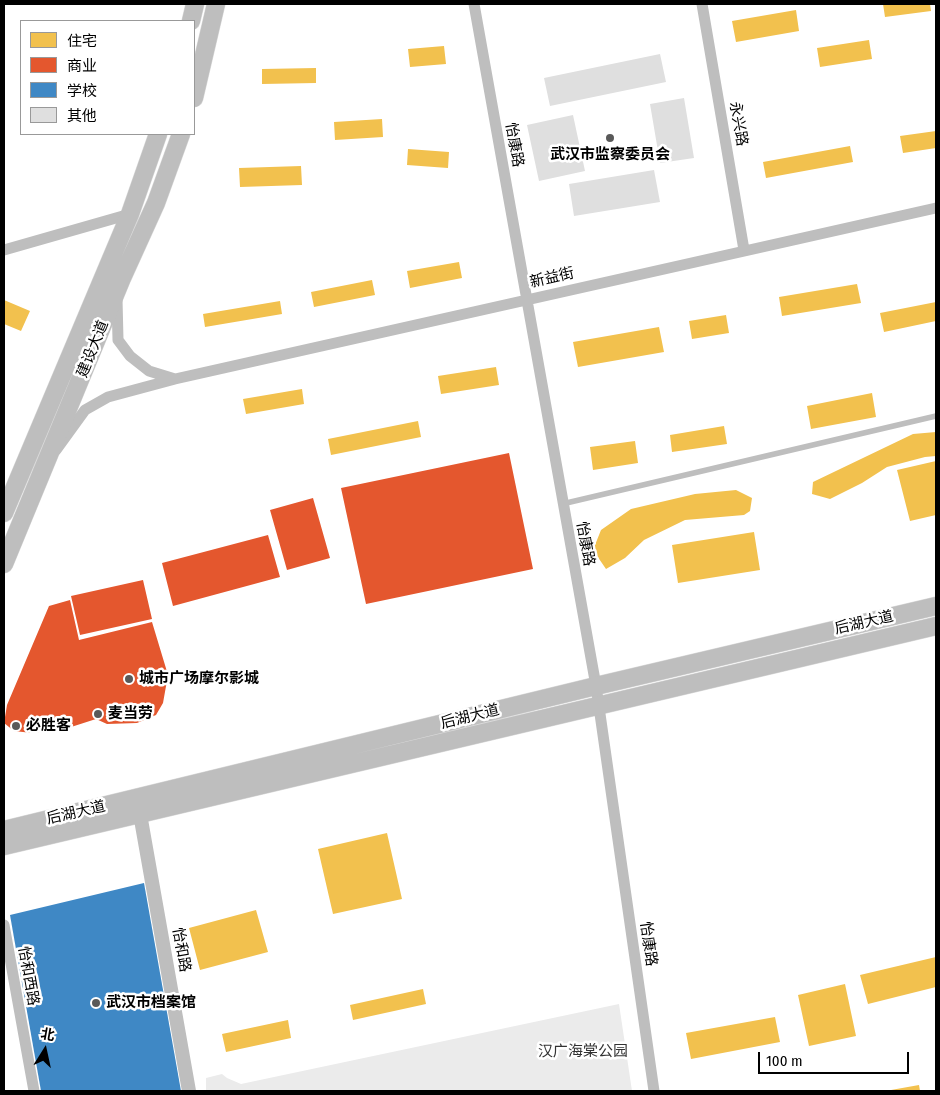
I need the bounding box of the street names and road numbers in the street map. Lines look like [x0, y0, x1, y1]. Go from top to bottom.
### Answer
street label: 永兴路 [725, 100, 751, 148]
street label: 怡康路 [501, 121, 527, 169]
street label: 新益街 [528, 264, 576, 292]
street label: 建设大道 [73, 318, 113, 380]
street label: 怡康路 [572, 520, 598, 568]
street label: 后湖大道 [833, 607, 895, 639]
street label: 后湖大道 [439, 701, 501, 733]
street label: 后湖大道 [45, 797, 107, 829]
street label: 怡康路 [636, 920, 660, 968]
street label: 怡和路 [168, 926, 194, 974]
street label: 怡和西路 [14, 945, 42, 1007]

